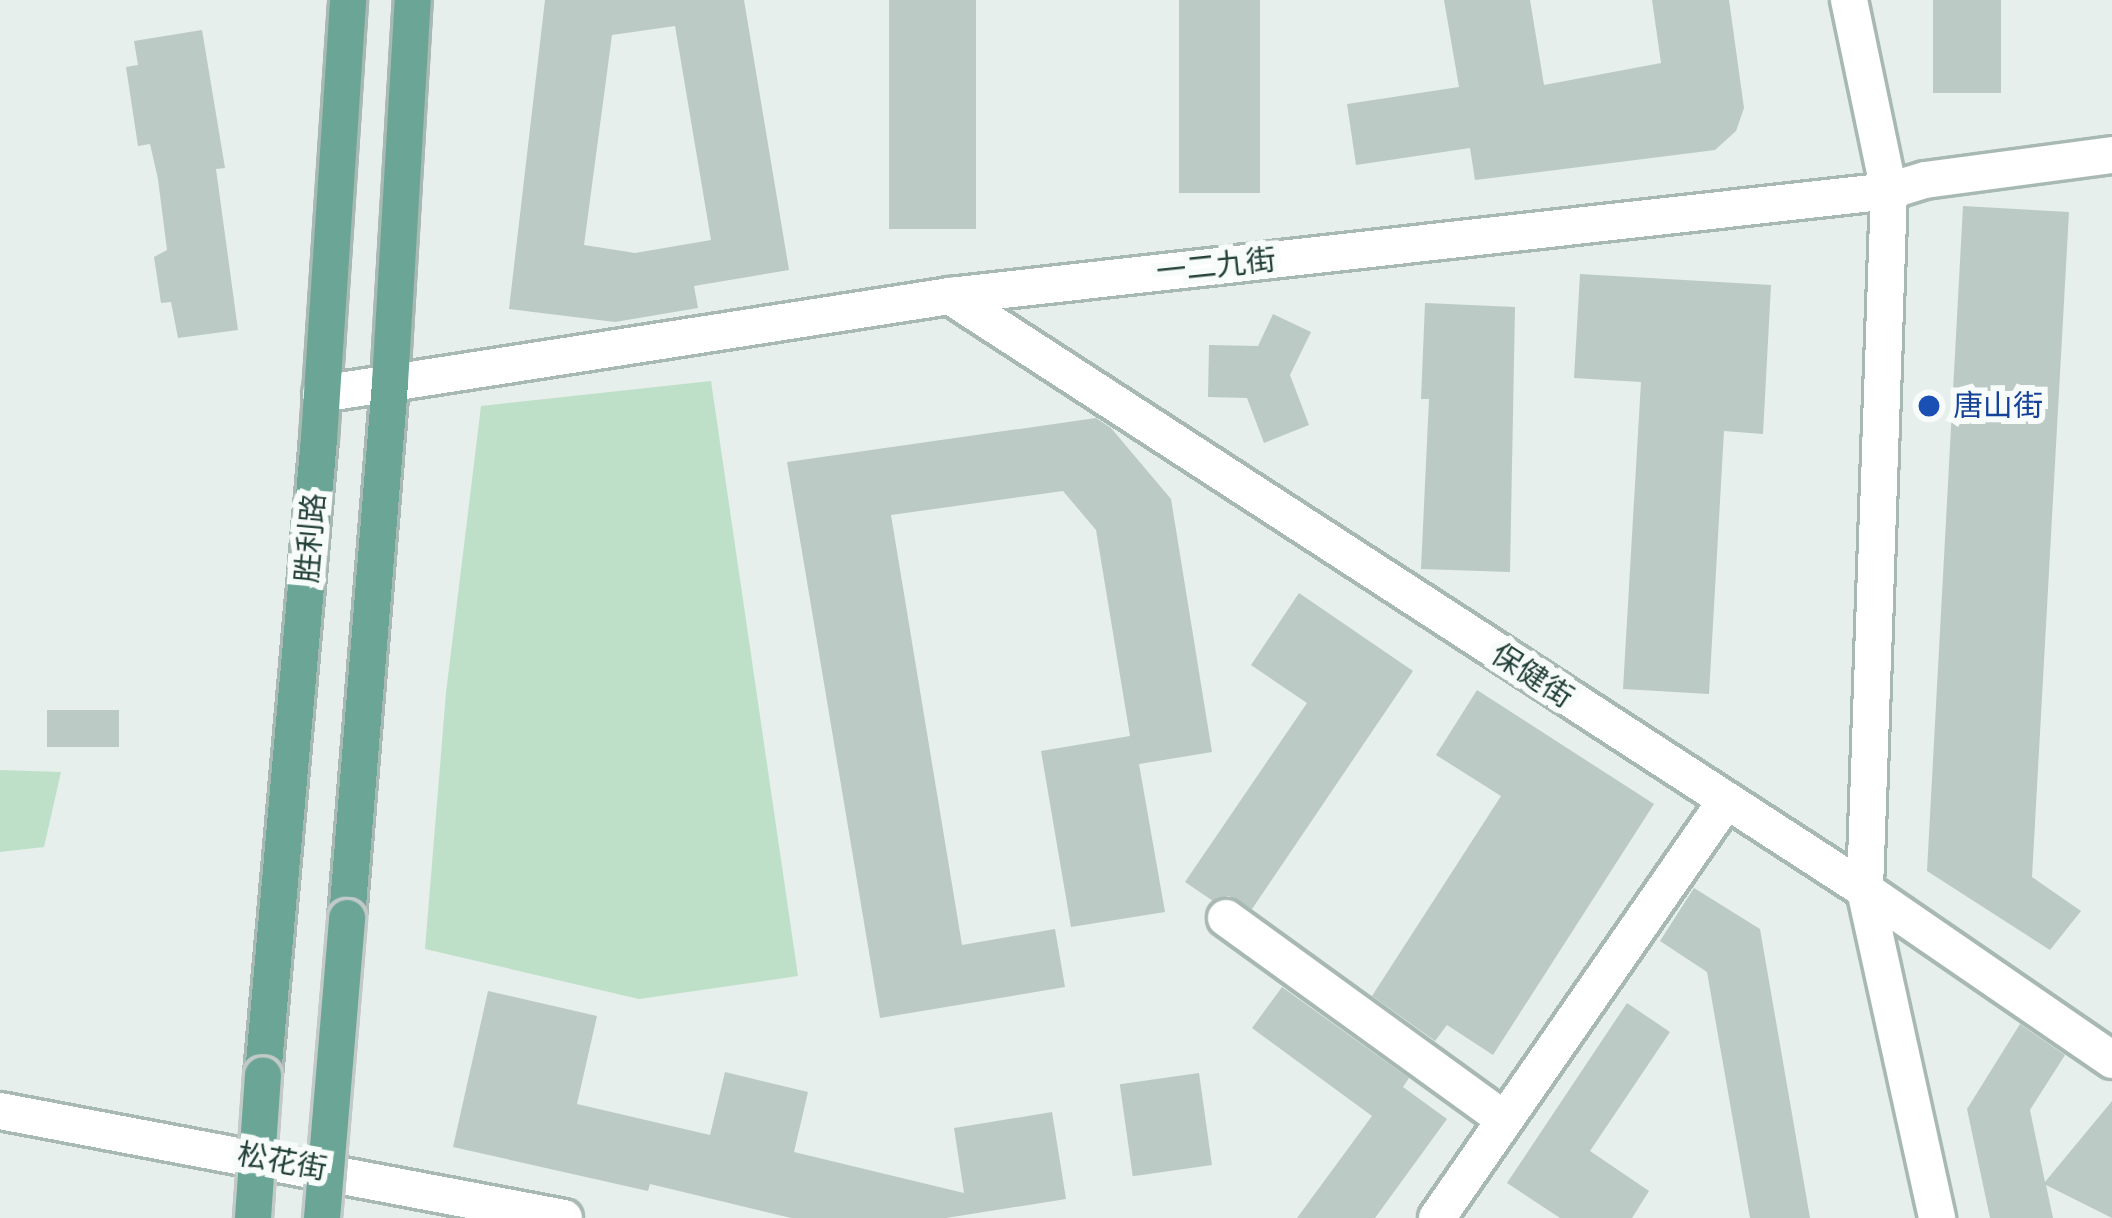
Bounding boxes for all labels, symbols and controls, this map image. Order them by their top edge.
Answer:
street label: 一二九街 [1154,242,1278,290]
place label: 唐山街 [1953,388,2043,424]
marker: 唐山街 [1916,393,1942,419]
street label: 胜利路 [289,492,333,584]
street label: 保健街 [1484,636,1580,716]
street label: 松花街 [235,1136,329,1188]

